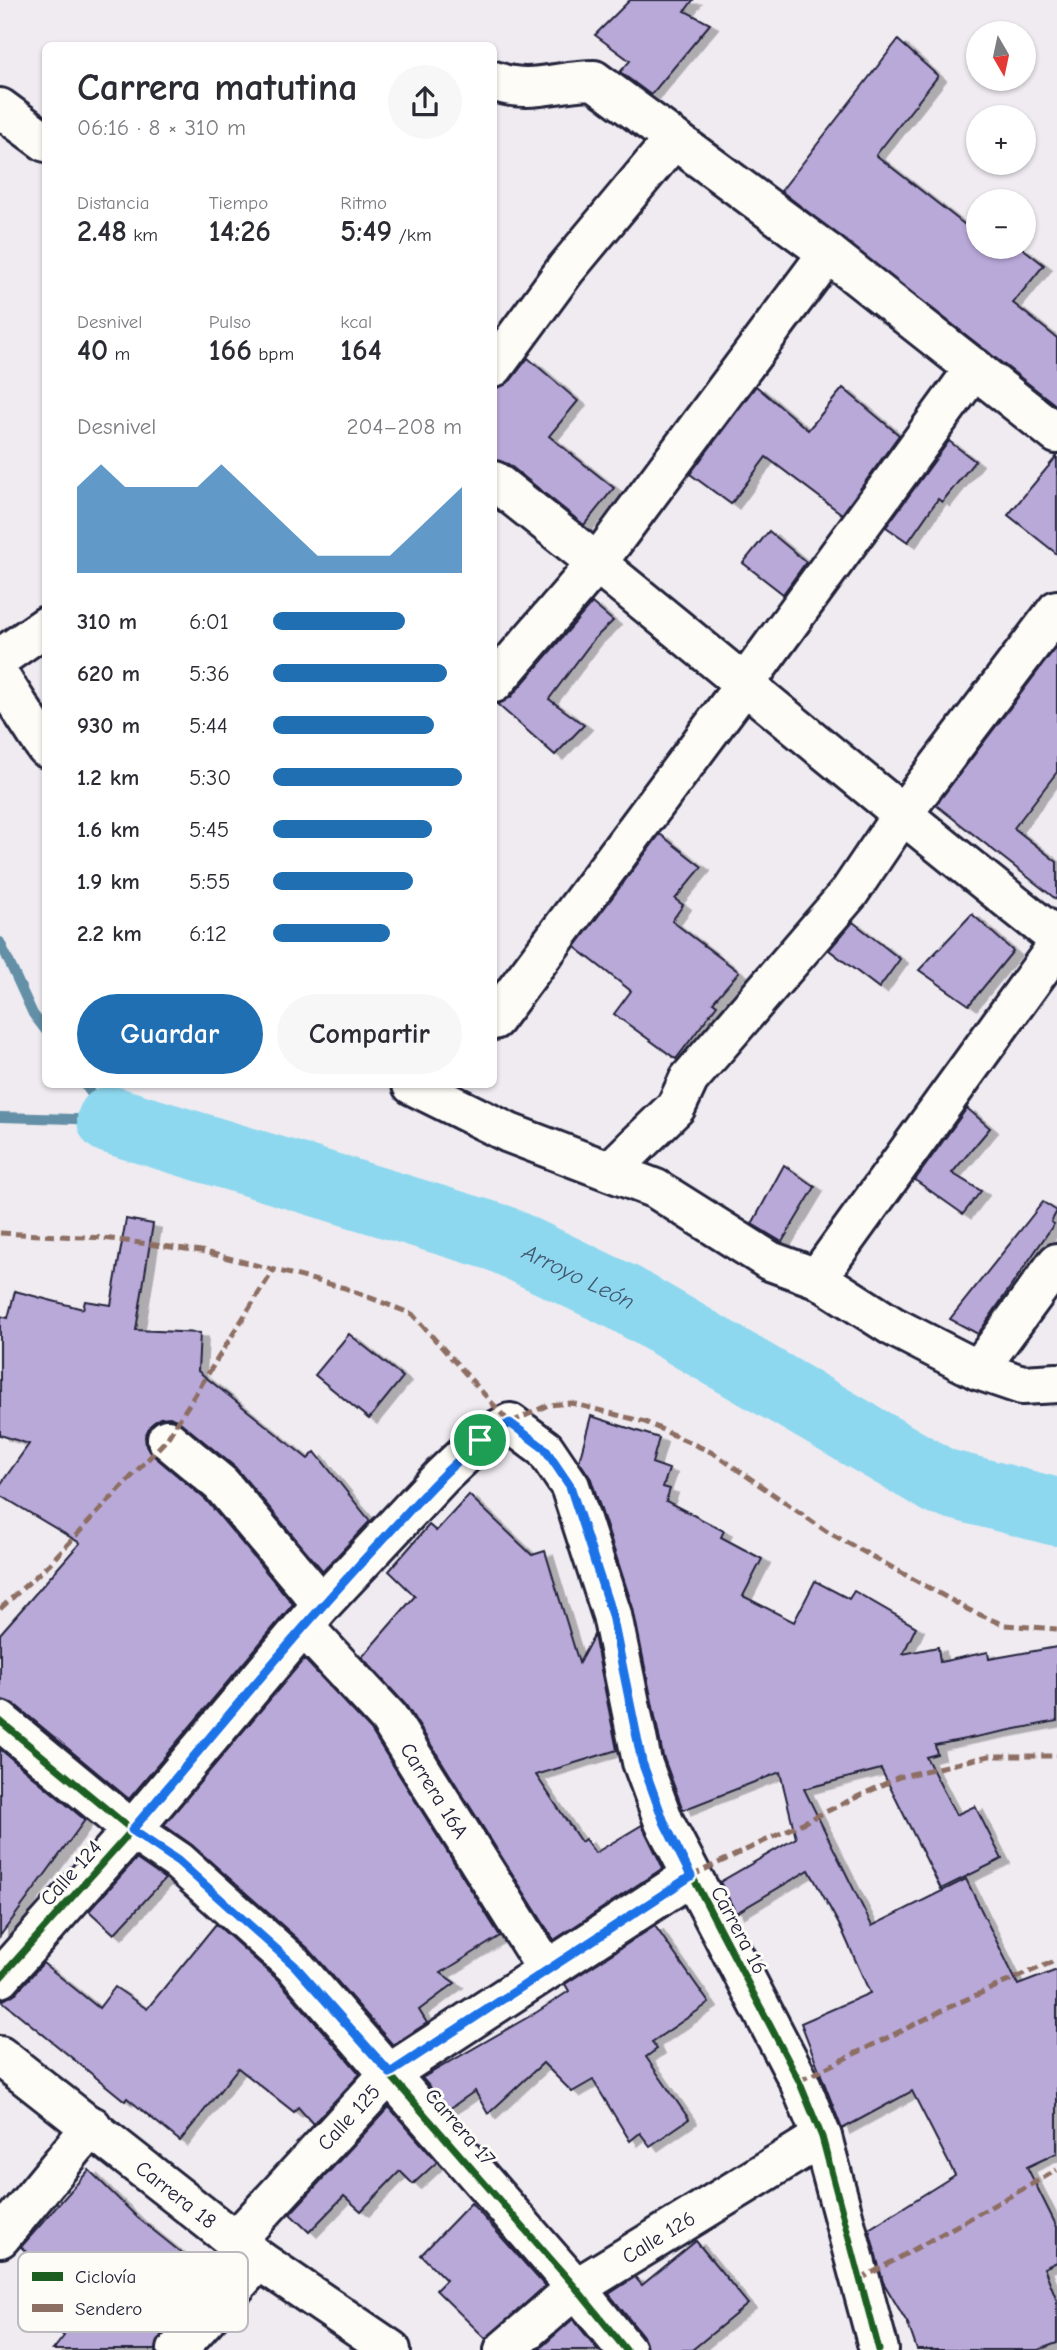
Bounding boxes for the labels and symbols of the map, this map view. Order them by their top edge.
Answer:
north arrow [966,21,1036,91]
water label: Arroyo León [517,1237,640,1315]
pin [450,1410,510,1470]
street label: Carrera 16A [395,1738,473,1843]
street label: Calle 124 [35,1835,107,1911]
street label: Carrera 16 [706,1882,772,1978]
street label: Calle 125 [313,2080,385,2156]
street label: Carrera 17 [420,2083,500,2171]
street label: Carrera 18 [131,2156,221,2234]
street label: Calle 126 [618,2206,700,2269]
legend [18,2252,248,2332]
text: Ciclovía [75,2266,136,2288]
text: Sendero [75,2298,142,2320]

